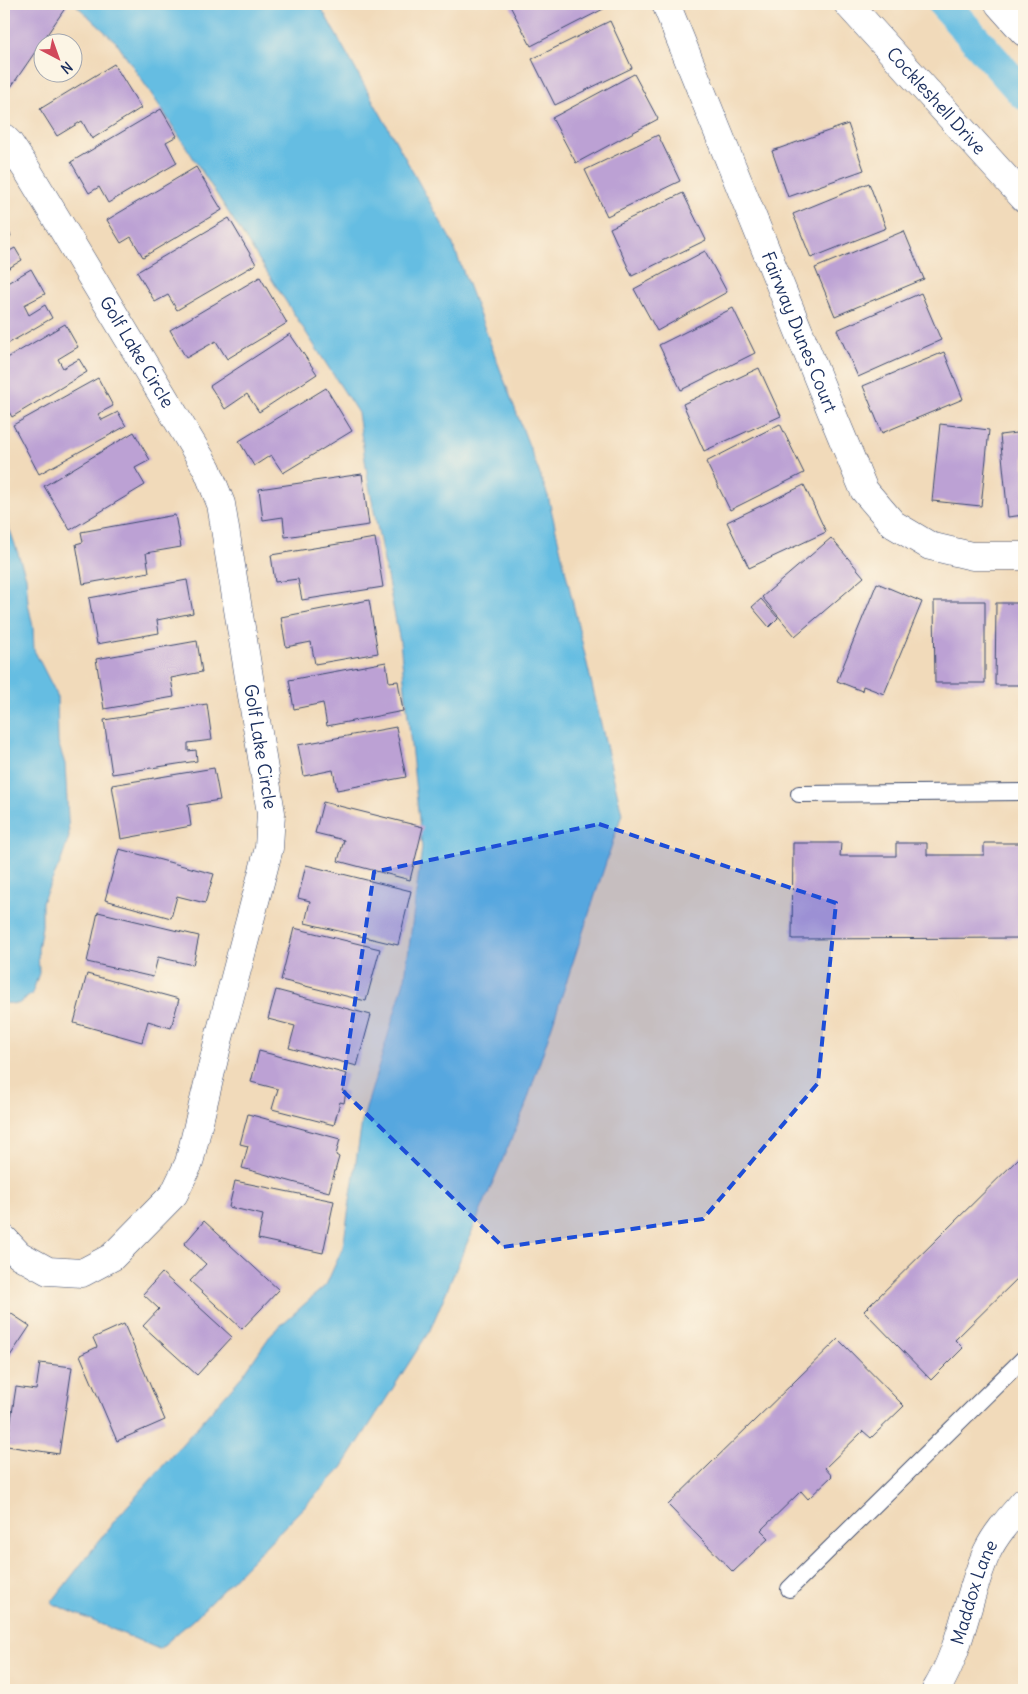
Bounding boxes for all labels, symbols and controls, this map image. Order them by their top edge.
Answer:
north arrow [32,32,82,82]
street label: Cockleshell Drive [882,42,991,159]
text: N [57,58,76,78]
street label: Fairway Dunes Court [757,248,843,416]
street label: Golf Lake Circle [95,292,179,412]
street label: Golf Lake Circle [239,682,282,811]
street label: Maddox Lane [945,1536,1002,1647]

